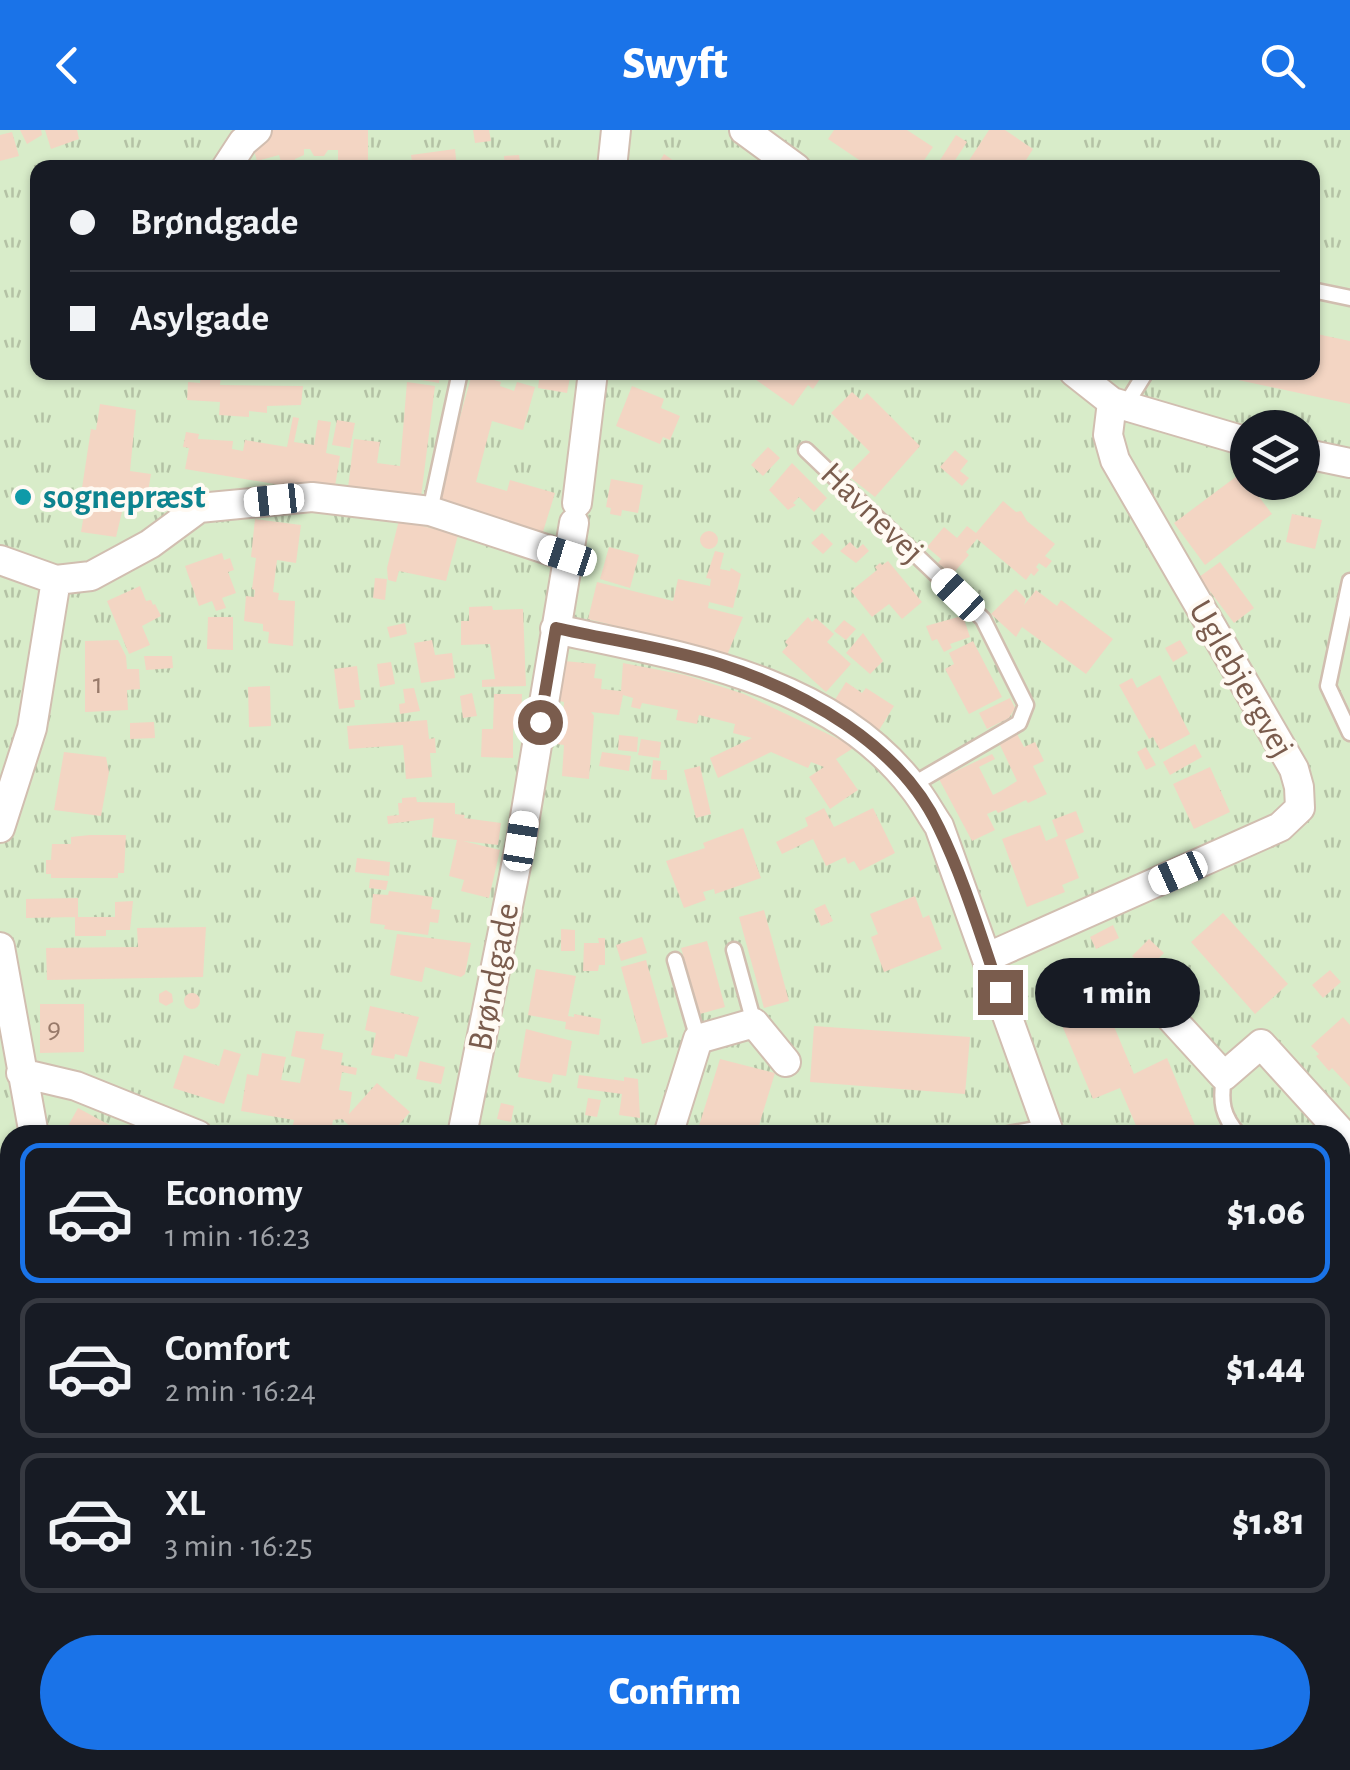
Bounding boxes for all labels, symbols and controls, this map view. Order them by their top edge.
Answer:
icon: back [40,38,95,93]
icon: search [1255,38,1310,93]
text: Swyft [622,42,728,87]
text: Brøndgade [130,204,298,242]
text: Asylgade [130,300,269,338]
map controls [1230,410,1320,500]
button: layers [1230,410,1320,500]
street label: Havnevej [814,456,930,570]
place label: sognepræst [43,480,206,515]
car [243,482,305,518]
marker: sognepræst [12,486,34,508]
car [534,532,600,580]
car [926,563,990,627]
street label: Uglebjergvej [1182,594,1300,764]
house number: 1 [93,669,103,699]
route start [518,700,563,745]
car [501,809,541,873]
car [1144,847,1212,899]
street label: Brøndgade [463,900,525,1054]
callout: 1 min [1035,957,1200,1027]
route end [978,970,1023,1015]
text: 1 min [1083,977,1152,1009]
house number: 9 [47,1014,61,1044]
icon: car [45,1168,135,1258]
text: Economy [165,1175,303,1213]
text: $1.06 [1227,1194,1305,1232]
text: 1 min · 16:23 [165,1220,310,1252]
icon: car [45,1323,135,1413]
text: Comfort [165,1330,290,1368]
text: $1.44 [1226,1349,1305,1387]
text: 2 min · 16:24 [165,1375,316,1407]
icon: car [45,1478,135,1568]
text: XL [165,1485,205,1523]
text: $1.81 [1232,1504,1305,1542]
text: 3 min · 16:25 [165,1530,313,1562]
button: Confirm [40,1635,1310,1750]

